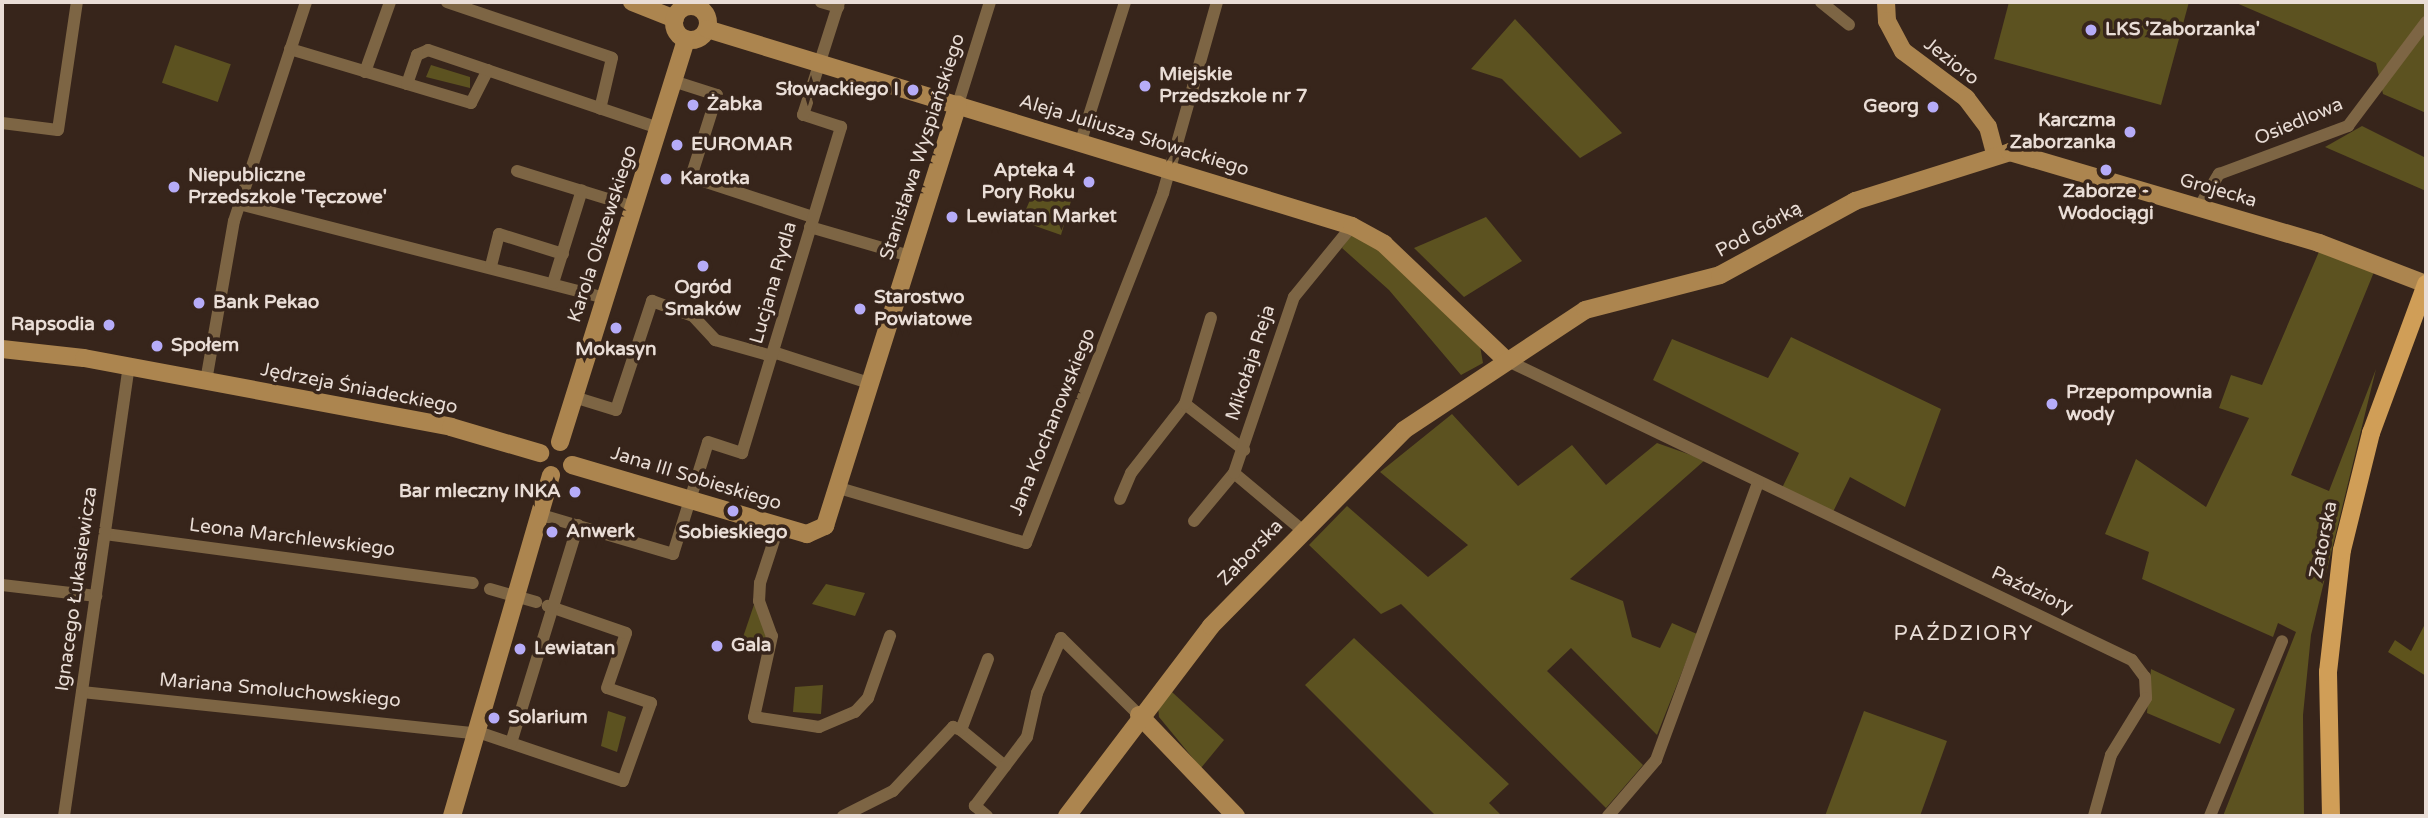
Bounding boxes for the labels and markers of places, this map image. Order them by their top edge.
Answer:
place label: LKS 'Zaborzanka' [2105,19,2260,41]
marker: LKS 'Zaborzanka' [2083,22,2099,38]
place label: Miejskie Przedszkole nr 7 [1159,64,1308,108]
marker: Miejskie Przedszkole nr 7 [1137,78,1153,94]
place label: Słowackiego I [775,79,899,101]
marker: Słowackiego I [905,82,921,98]
place label: Żabka [707,94,763,116]
place label: Georg [1863,96,1919,118]
marker: Żabka [685,97,701,113]
marker: Georg [1925,99,1941,115]
place label: Karczma Zaborzanka [2010,110,2116,154]
marker: Karczma Zaborzanka [2122,124,2138,140]
place label: EUROMAR [691,134,793,156]
marker: EUROMAR [669,137,685,153]
place label: Apteka 4 Pory Roku [982,160,1075,204]
marker: Zaborze - Wodociągi [2098,162,2114,178]
place label: Niepubliczne Przedszkole 'Tęczowe' [188,165,387,209]
place label: Karotka [680,168,750,190]
marker: Karotka [658,171,674,187]
marker: Apteka 4 Pory Roku [1081,174,1097,190]
marker: Niepubliczne Przedszkole 'Tęczowe' [166,179,182,195]
place label: Zaborze - Wodociągi [2058,181,2154,225]
place label: Lewiatan Market [966,206,1117,228]
marker: Lewiatan Market [944,209,960,225]
marker: Ogród Smaków [695,258,711,274]
place label: Ogród Smaków [665,277,741,321]
place label: Starostwo Powiatowe [874,287,972,331]
place label: Bank Pekao [213,292,319,314]
marker: Bank Pekao [191,295,207,311]
marker: Starostwo Powiatowe [852,301,868,317]
place label: Rapsodia [11,314,95,336]
marker: Rapsodia [101,317,117,333]
marker: Mokasyn [608,320,624,336]
place label: Społem [171,335,239,357]
marker: Społem [149,338,165,354]
place label: Mokasyn [575,339,657,361]
place label: Przepompownia wody [2066,382,2213,426]
marker: Przepompownia wody [2044,396,2060,412]
place label: Bar mleczny INKA [399,481,561,503]
marker: Bar mleczny INKA [567,484,583,500]
marker: Sobieskiego [725,503,741,519]
place label: Anwerk [566,521,635,543]
place label: Sobieskiego [678,522,788,544]
marker: Anwerk [544,524,560,540]
place label: Gala [731,635,771,657]
place label: Lewiatan [534,638,615,660]
marker: Gala [709,638,725,654]
marker: Lewiatan [512,641,528,657]
place label: Solarium [508,707,588,729]
marker: Solarium [486,710,502,726]

